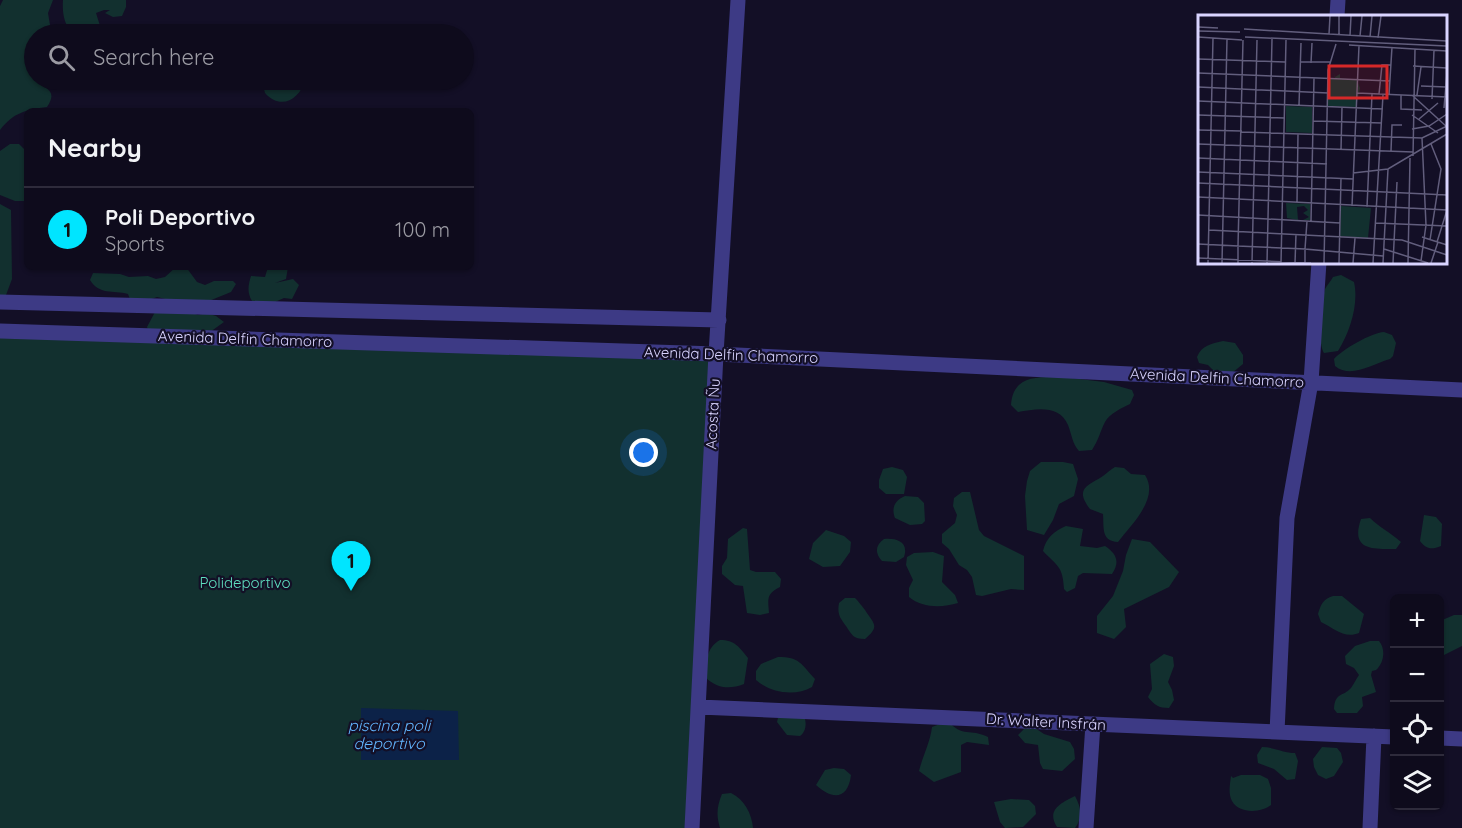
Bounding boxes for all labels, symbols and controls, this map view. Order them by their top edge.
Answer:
inset map [1198,15,1447,264]
search box [24,24,474,90]
icon: search [45,41,78,74]
text: Search here [93,43,214,71]
text: Nearby [48,131,142,164]
text: Poli Deportivo [105,203,255,231]
text: 1 [64,217,71,242]
text: 100 m [395,217,450,242]
text: Sports [105,231,165,256]
street label: Avenida Delfin Chamorro [158,326,332,351]
street label: Avenida Delfin Chamorro [644,342,818,367]
street label: Avenida Delfin Chamorro [1129,363,1305,392]
street label: Acosta Ñu [701,378,724,450]
your location [629,438,658,467]
pin: 1 [332,542,370,591]
park label: Polideportivo [199,573,291,592]
map controls [1390,594,1444,810]
button: + [1390,594,1444,648]
button: − [1390,648,1444,702]
button: locate [1390,702,1444,756]
street label: Dr. Walter Insfrán [986,709,1107,734]
water label: piscina poli deportivo [348,715,432,753]
button: layers [1390,756,1444,810]

